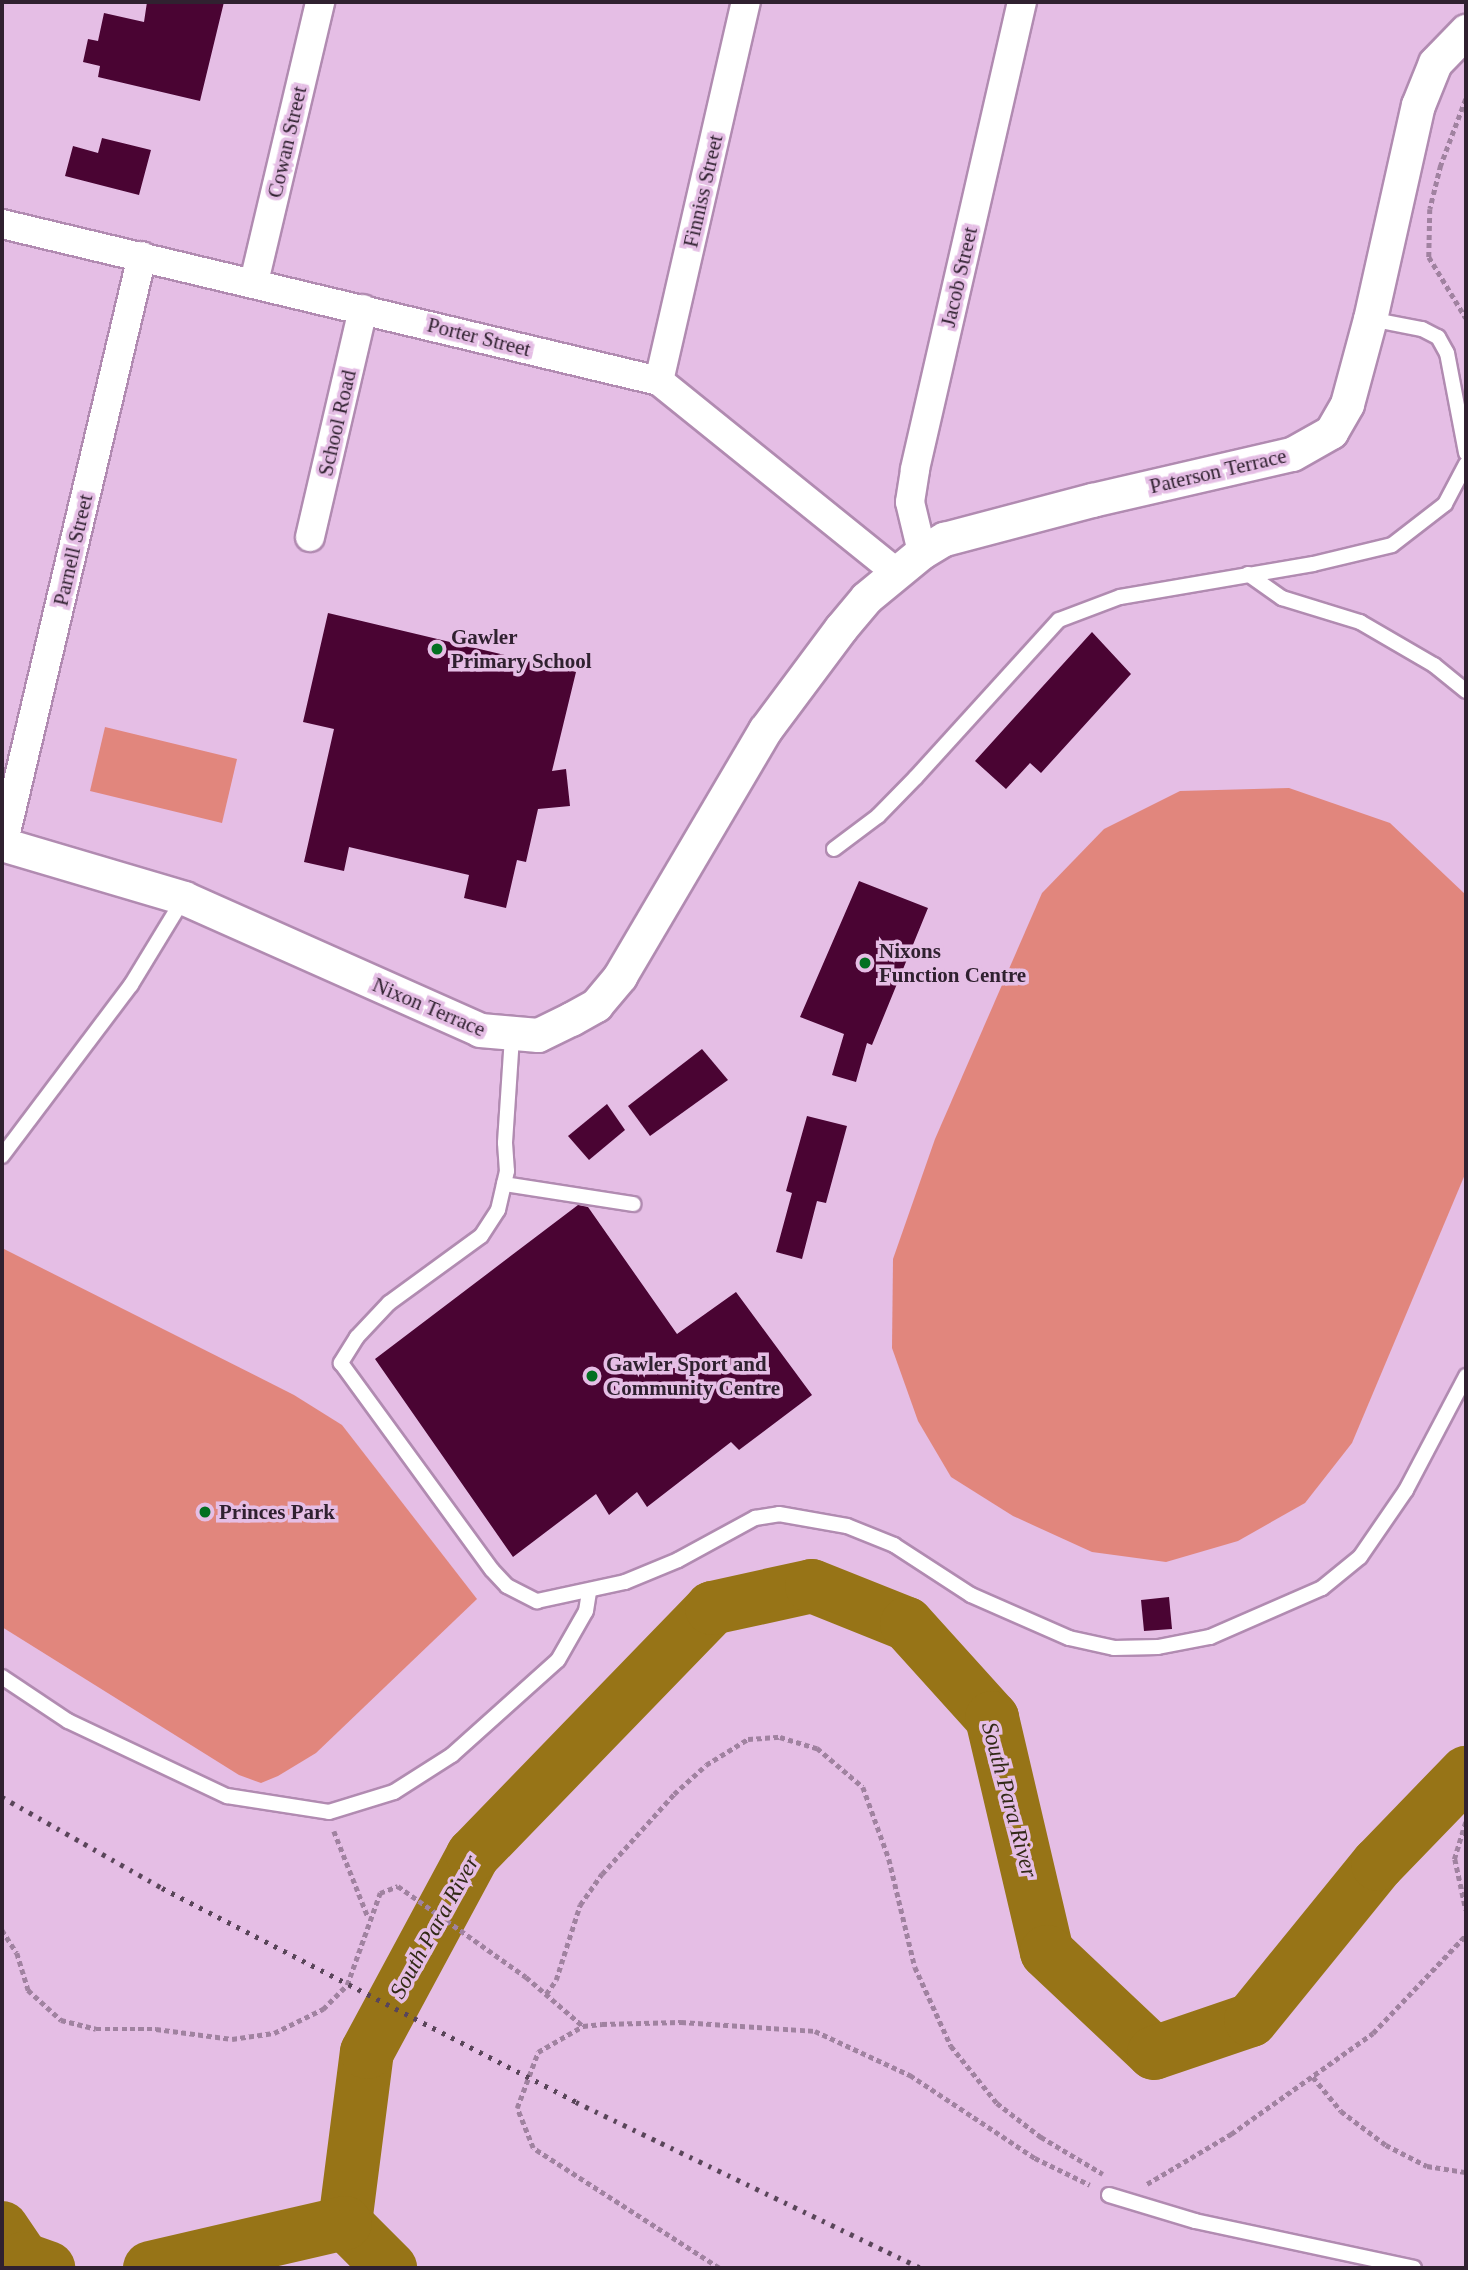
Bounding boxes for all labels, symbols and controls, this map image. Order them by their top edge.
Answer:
street label: Cowan Street [262,84,312,200]
street label: Finniss Street [678,132,728,250]
street label: Jacob Street [935,224,983,330]
street label: Porter Street [425,312,533,362]
street label: School Road [313,368,361,478]
street label: Paterson Terrace [1147,443,1289,499]
street label: Parnell Street [48,492,98,608]
place label: Gawler Primary School [451,624,592,674]
marker: Gawler Primary School [429,641,445,657]
place label: Nixons Function Centre [879,938,1026,988]
marker: Nixons Function Centre [857,955,873,971]
street label: Nixon Terrace [369,972,489,1042]
place label: Gawler Sport and Community Centre [606,1351,780,1401]
marker: Gawler Sport and Community Centre [584,1368,600,1384]
place label: Princes Park [219,1499,335,1525]
marker: Princes Park [197,1504,213,1520]
water label: South Para River [975,1719,1043,1881]
water label: South Para River [384,1850,486,2004]

